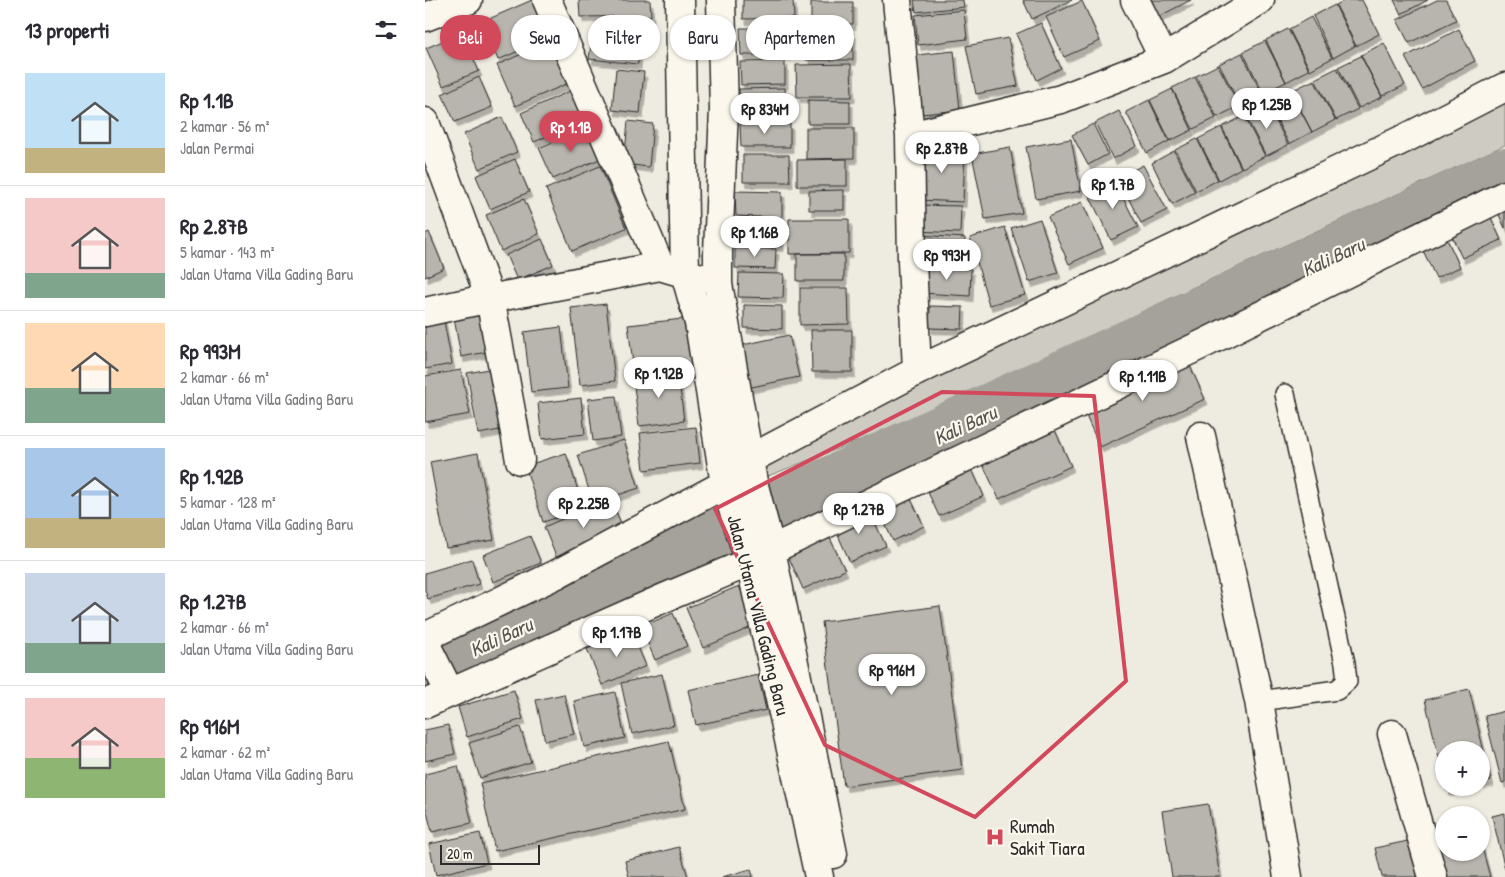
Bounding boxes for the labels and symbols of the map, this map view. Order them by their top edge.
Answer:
pin: Rp 1.25B [1215,88,1319,130]
pin: Rp 834M [719,92,811,135]
pin: Rp 1.1B [525,110,617,153]
pin: Rp 2.87B [890,132,994,174]
pin: Rp 1.7B [1067,168,1159,210]
pin: Rp 1.16B [703,216,807,258]
water label: Kali Baru [1297,229,1370,283]
pin: Rp 993M [901,238,993,281]
pin: Rp 1.92B [607,356,711,399]
pin: Rp 1.11B [1091,360,1195,402]
water label: Kali Baru [929,397,1002,451]
pin: Rp 2.25B [532,486,636,529]
pin: Rp 1.27B [807,492,911,535]
street label: Jalan Utama Villa Gading Baru [722,512,797,718]
water label: Kali Baru [465,609,538,663]
pin: Rp 1.17B [565,616,669,658]
pin: Rp 916M [846,654,938,696]
place label: Rumah Sakit Tiara [1010,813,1085,861]
hospital icon: Rumah Sakit Tiara [984,826,1006,848]
scale bar [440,842,540,865]

